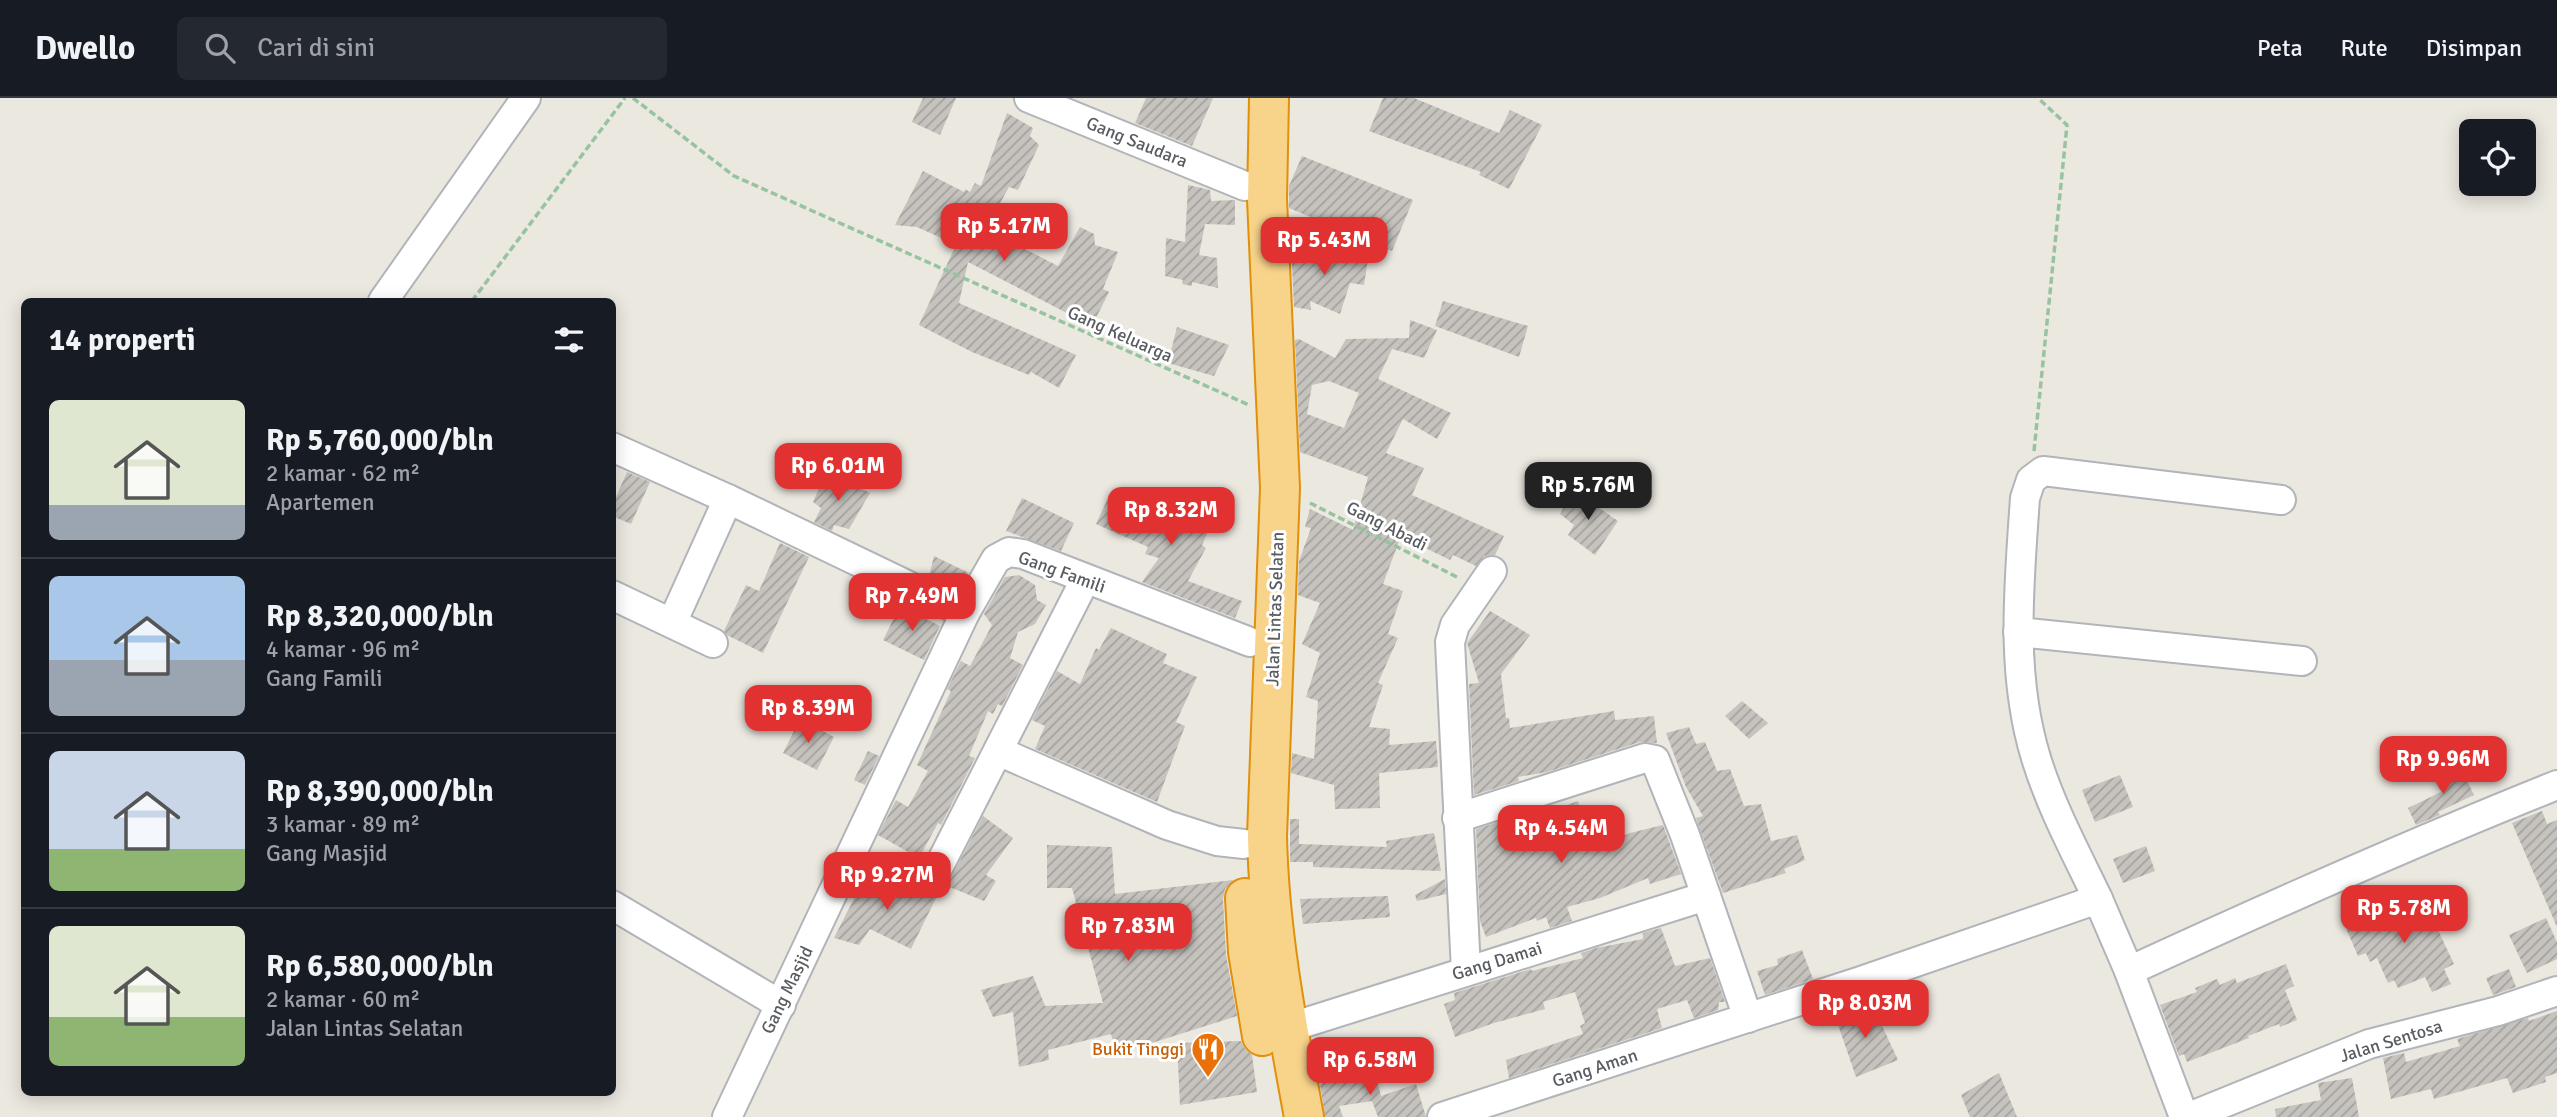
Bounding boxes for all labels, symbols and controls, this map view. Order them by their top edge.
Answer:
search box [177,17,667,80]
text: Dwello [35,28,135,69]
icon: search [201,29,239,67]
text: Cari di sini [257,32,375,64]
text: Peta [2257,33,2303,63]
text: Rute [2341,33,2388,63]
text: Disimpan [2426,33,2522,63]
street label: Gang Saudara [1083,112,1191,172]
map controls [2459,119,2536,196]
button: locate [2459,119,2536,196]
pin: Rp 5.17M [932,204,1076,263]
text: Rp 5.17M [957,211,1051,240]
pin: Rp 5.43M [1252,218,1396,277]
text: Rp 5.43M [1277,225,1371,254]
street label: Gang Keluarga [1064,301,1176,367]
icon: filters [550,321,588,359]
text: 14 properti [49,322,196,359]
text: Rp 5,760,000/bln [266,422,494,459]
icon: home [105,428,189,512]
pin: Rp 6.01M [766,444,910,503]
text: Rp 6.01M [791,451,885,480]
text: 2 kamar · 62 m² [266,459,420,488]
pin: Rp 5.76M [1516,462,1660,522]
text: Rp 5.76M [1541,470,1635,499]
text: Apartemen [266,488,375,517]
pin: Rp 8.32M [1099,488,1243,547]
text: Rp 8.32M [1124,495,1218,524]
street label: Gang Abadi [1343,496,1431,556]
street label: Jalan Lintas Selatan [1261,531,1289,687]
street label: Gang Famili [1015,546,1109,598]
pin: Rp 7.49M [840,574,984,633]
text: Rp 7.49M [865,581,959,610]
text: Rp 8,320,000/bln [266,598,494,635]
icon: home [105,604,189,688]
text: 4 kamar · 96 m² [266,635,420,664]
text: Gang Famili [266,664,383,693]
pin: Rp 8.39M [736,686,880,745]
text: Rp 8.39M [761,693,855,722]
pin: Rp 9.96M [2371,736,2515,796]
text: Rp 9.96M [2396,744,2490,773]
text: Rp 8,390,000/bln [266,773,494,810]
icon: home [105,779,189,863]
pin: Rp 4.54M [1489,806,1633,865]
text: 3 kamar · 89 m² [266,810,420,839]
text: Rp 4.54M [1514,813,1608,842]
text: Gang Masjid [266,839,387,868]
pin: Rp 9.27M [815,852,959,912]
text: Rp 9.27M [840,860,934,889]
pin: Rp 5.78M [2332,886,2476,945]
text: Rp 5.78M [2357,893,2451,922]
pin: Rp 7.83M [1056,904,1200,963]
text: Rp 7.83M [1081,911,1175,940]
street label: Gang Damai [1449,937,1545,985]
street label: Gang Masjid [756,942,818,1038]
text: Rp 6,580,000/bln [266,948,494,985]
icon: home [105,954,189,1038]
pin: Rp 8.03M [1793,981,1937,1040]
text: 2 kamar · 60 m² [266,985,420,1014]
text: Rp 8.03M [1818,988,1912,1017]
text: Jalan Lintas Selatan [266,1014,463,1043]
street label: Jalan Sentosa [2337,1015,2445,1067]
restaurant icon: Bukit Tinggi [1189,1030,1227,1079]
place label: Bukit Tinggi [1092,1038,1184,1060]
pin: Rp 6.58M [1298,1038,1442,1097]
street label: Gang Aman [1550,1044,1640,1092]
text: Rp 6.58M [1323,1045,1417,1074]

